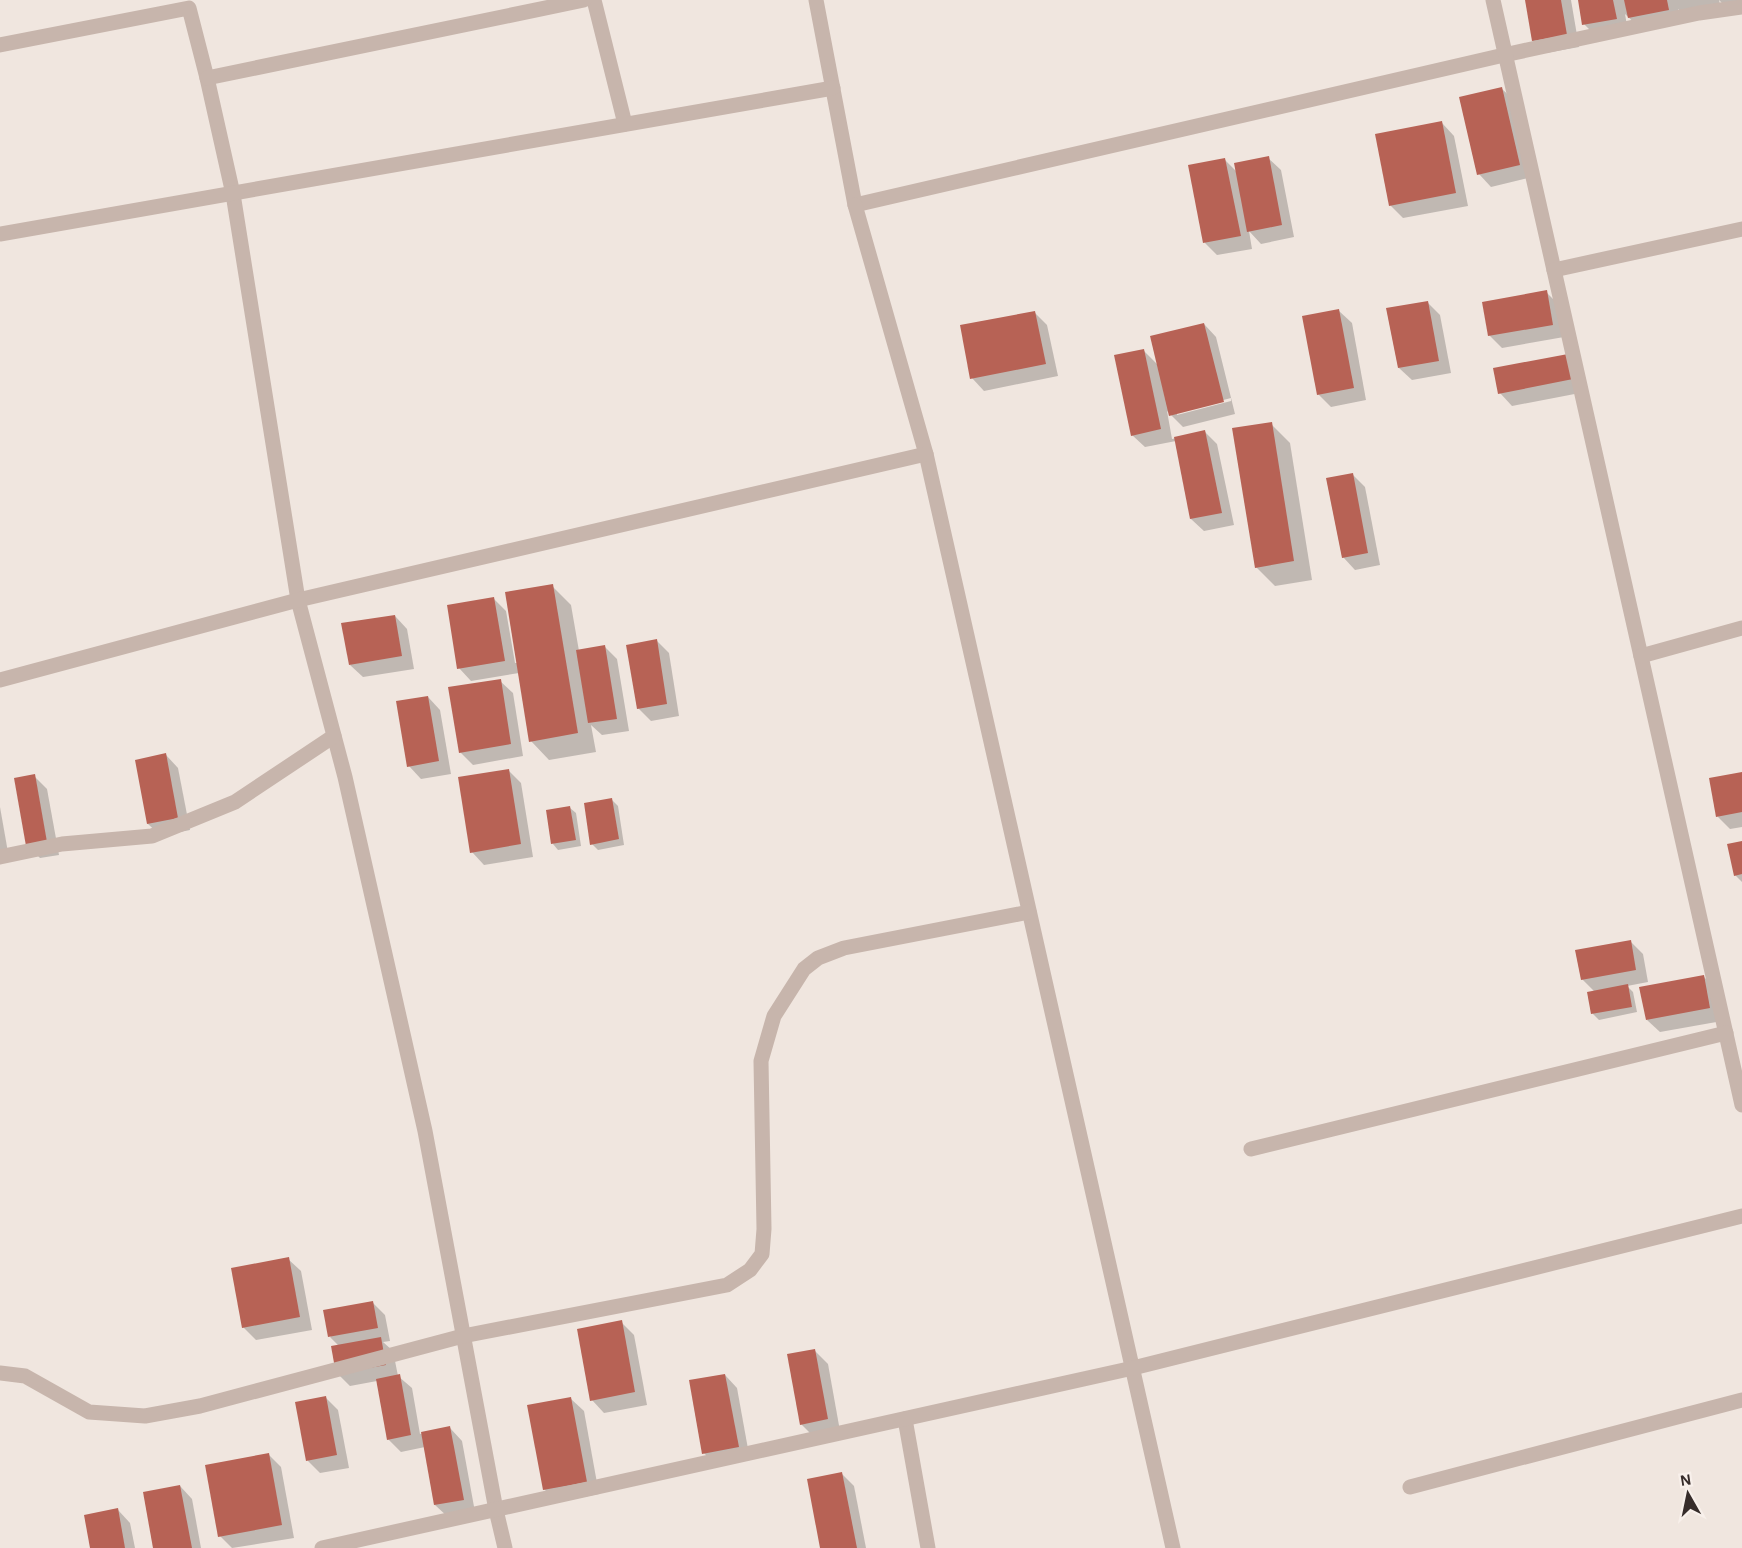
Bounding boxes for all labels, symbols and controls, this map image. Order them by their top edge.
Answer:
north arrow [1658,1464,1718,1524]
text: N [1679,1471,1693,1489]

